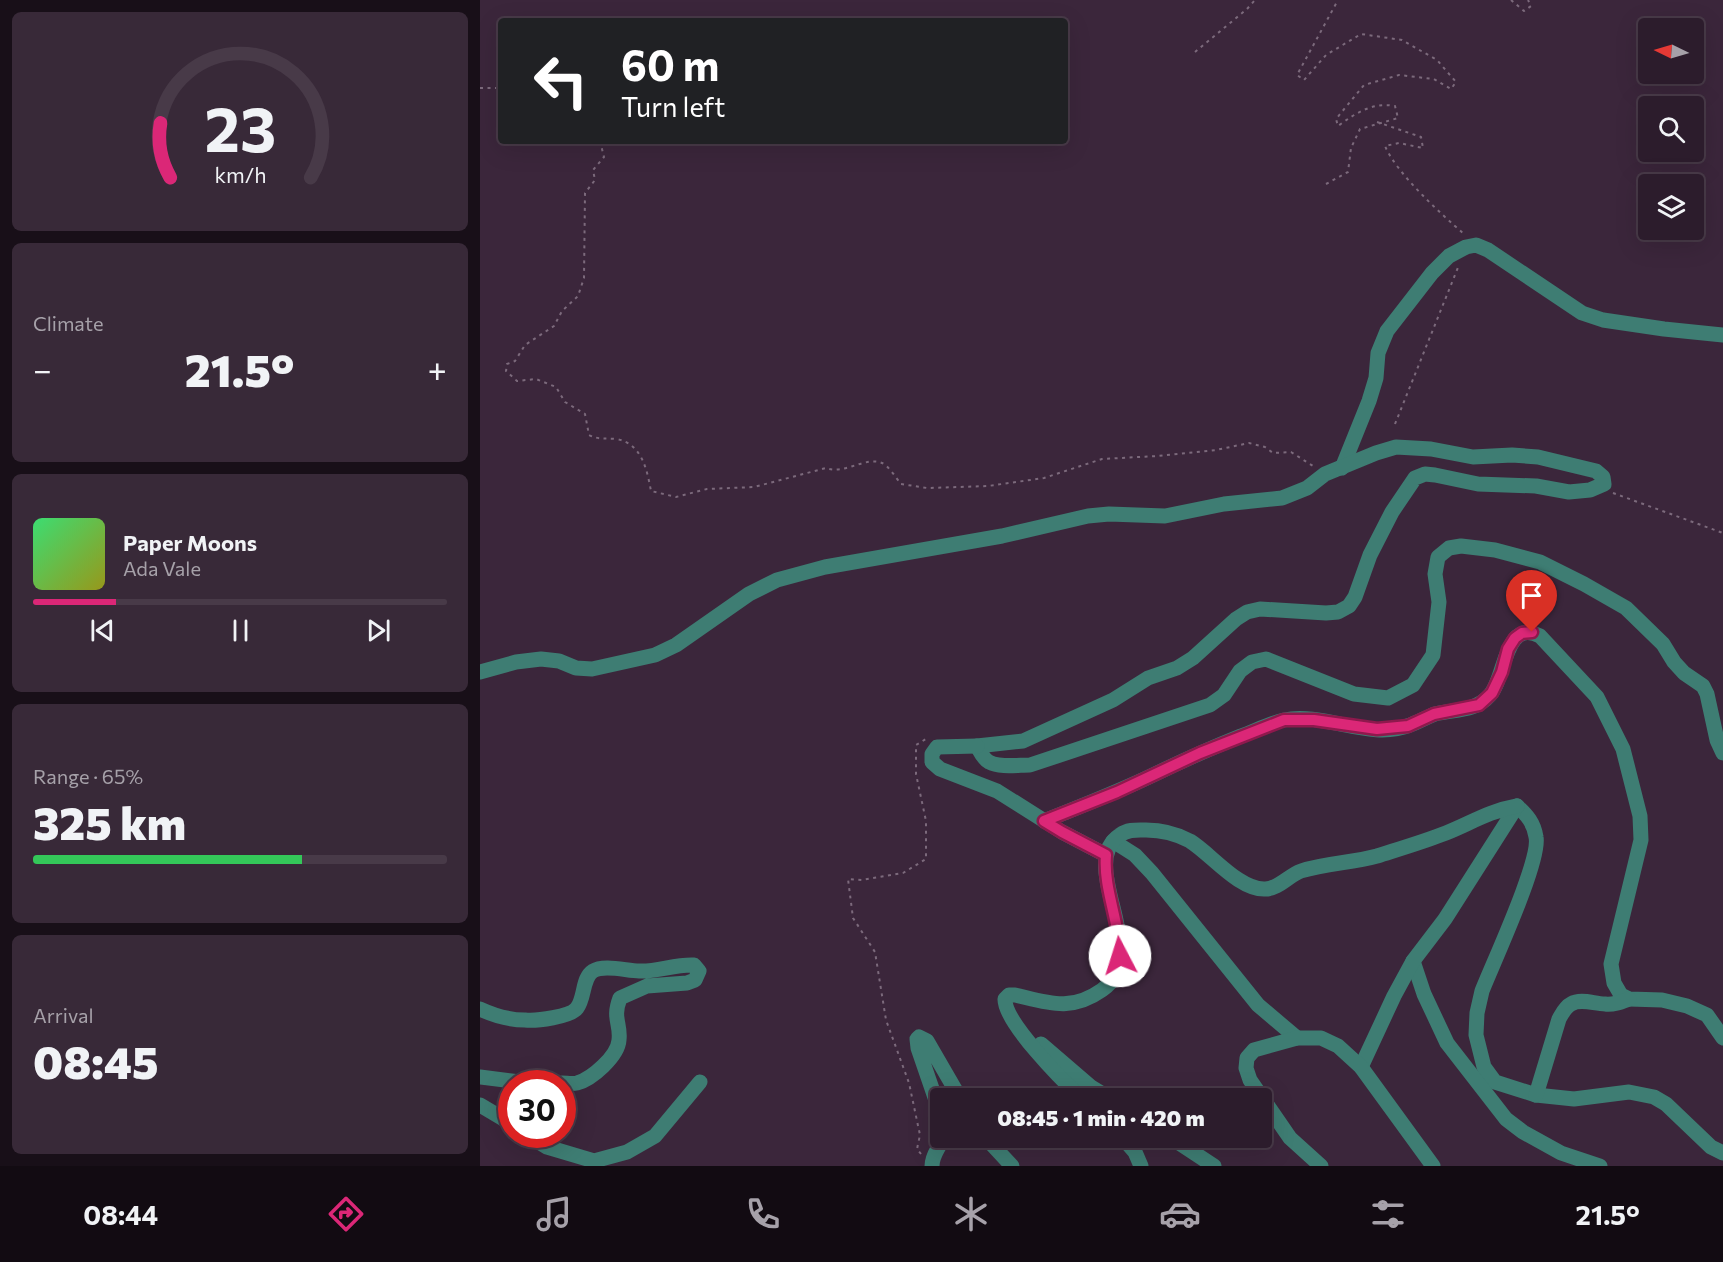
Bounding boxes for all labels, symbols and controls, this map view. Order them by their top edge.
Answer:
north arrow [1638,18,1704,84]
map controls [1638,18,1704,240]
text: 60 m [621,38,720,90]
icon: left [522,42,600,120]
text: 23 [204,90,276,166]
text: Turn left [621,90,725,123]
button: search [1638,96,1704,162]
text: km/h [214,162,266,188]
button: layers [1638,174,1704,240]
text: Climate [33,311,103,335]
text: 21.5° [185,341,295,396]
text: − [33,348,52,389]
text: + [428,348,447,389]
text: Paper Moons [123,529,257,556]
text: Ada Vale [123,556,201,580]
pin [1506,570,1557,632]
icon: arrive [1515,579,1548,612]
icon: previous [86,614,119,647]
icon: pause [224,614,257,647]
icon: next [362,614,395,647]
text: Range · 65% [33,764,143,788]
text: 325 km [33,794,186,849]
position arrow [1088,924,1152,988]
text: Arrival [33,1003,94,1027]
text: 08:45 [33,1033,158,1088]
speed limit sign: 30 [498,1070,576,1148]
text: 08:45 · 1 min · 420 m [997,1104,1205,1131]
icon: directions [325,1193,367,1235]
icon: music [533,1193,575,1235]
icon: phone [742,1193,784,1235]
icon: climate [950,1193,992,1235]
icon: car [1159,1193,1201,1235]
icon: filters [1367,1193,1409,1235]
text: 08:44 [83,1198,158,1231]
text: 21.5° [1576,1198,1640,1231]

